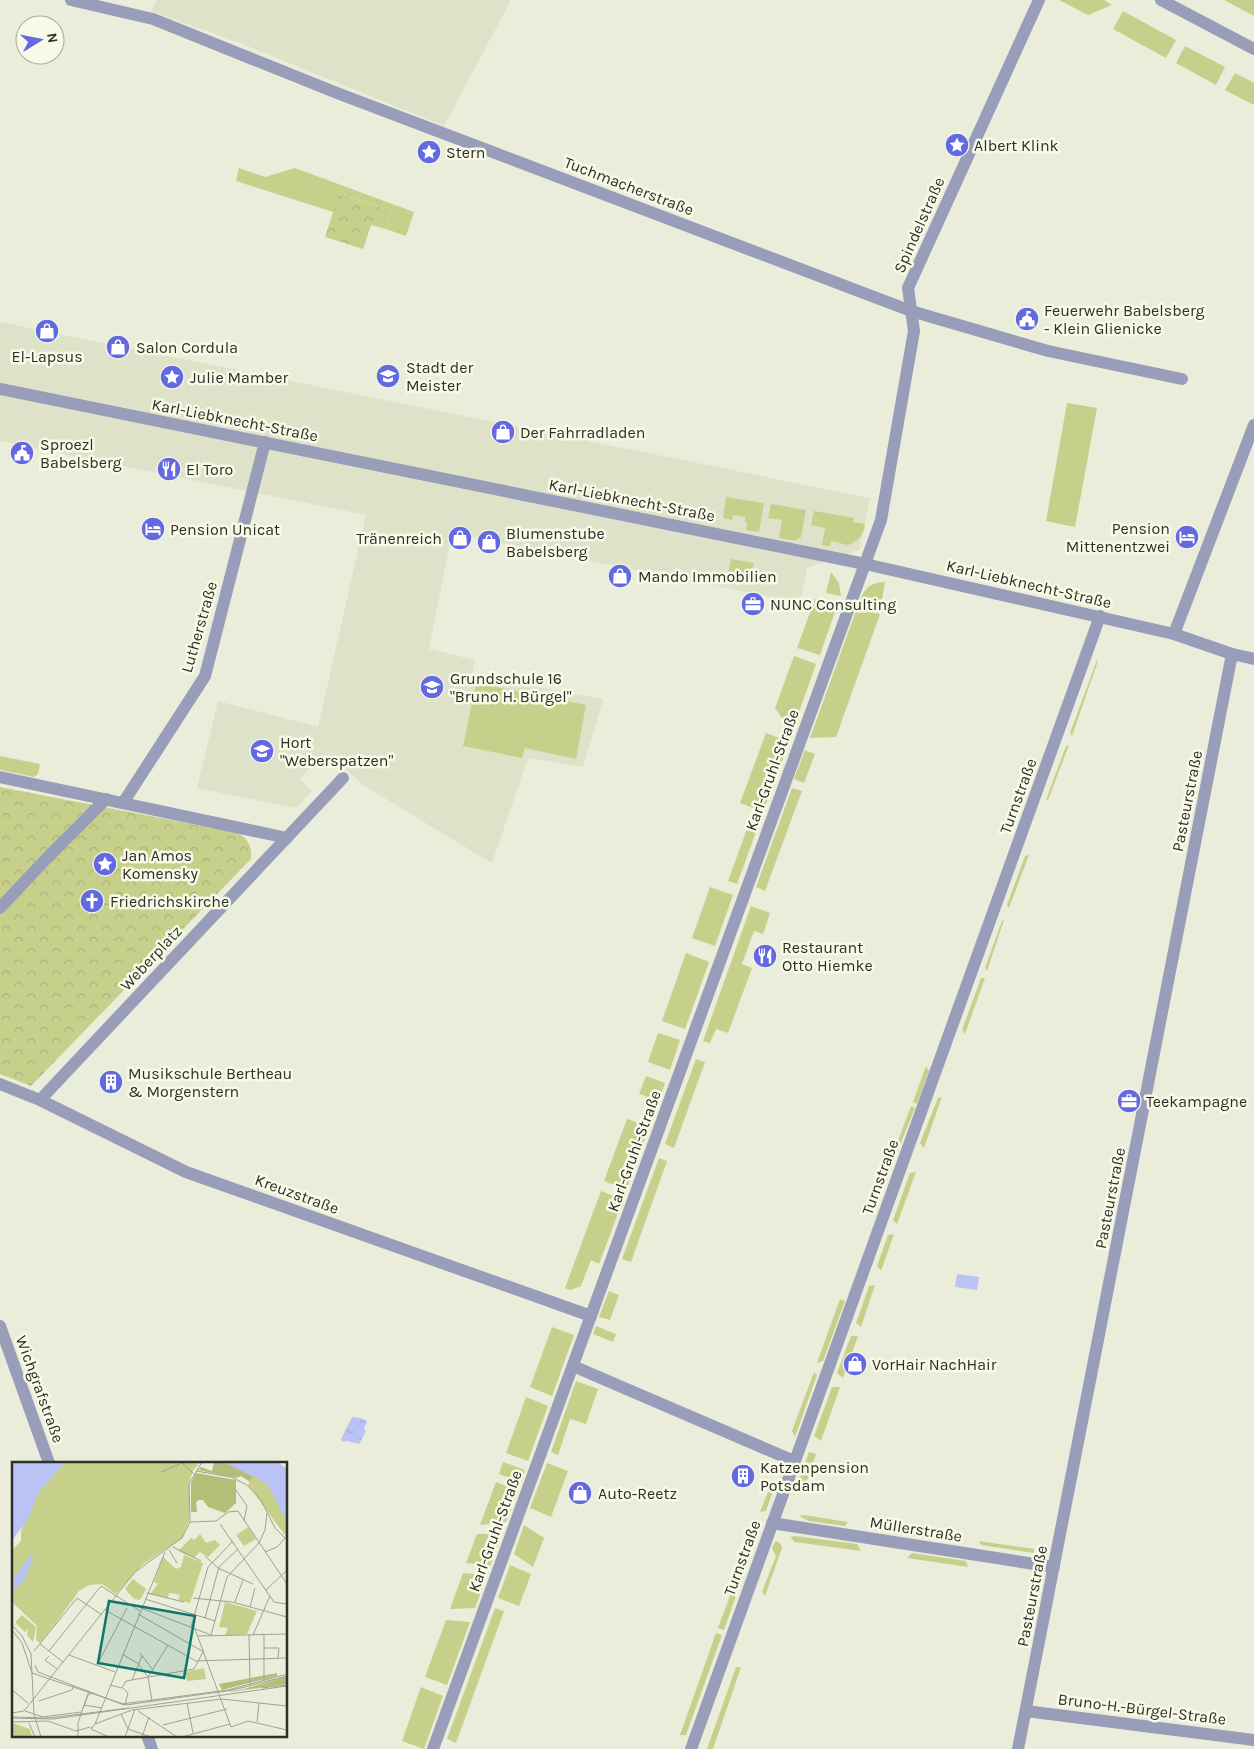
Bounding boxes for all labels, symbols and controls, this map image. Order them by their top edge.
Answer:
north arrow [15,15,65,65]
text: N [43,31,62,44]
place icon: Albert Klink [944,132,970,158]
place label: Albert Klink [974,136,1059,155]
place icon: Stern [416,139,442,165]
place label: Stern [446,143,485,162]
street label: Tuchmacherstraße [562,153,696,219]
street label: Spindelstraße [889,174,949,276]
place label: Feuerwehr Babelsberg - Klein Glienicke [1044,301,1204,338]
public building icon: Feuerwehr Babelsberg - Klein Glienicke [1014,306,1040,332]
shop icon: El-Lapsus [34,318,60,344]
shop icon: Salon Cordula [105,334,131,360]
place label: Salon Cordula [136,338,238,357]
place label: El-Lapsus [11,347,83,366]
place label: Stadt der Meister [406,358,473,395]
school or university icon: Stadt der Meister [375,363,401,389]
place icon: Julie Mamber [159,364,185,390]
place label: Julie Mamber [190,368,288,387]
street label: Karl-Liebknecht-Straße [150,395,320,445]
shop icon: Der Fahrradladen [490,419,516,445]
place label: Der Fahrradladen [520,423,645,442]
place label: Sproezl Babelsberg [40,435,122,472]
public building icon: Sproezl Babelsberg [9,440,35,466]
restaurant icon: El Toro [156,456,182,482]
place label: El Toro [186,460,233,479]
street label: Karl-Liebknecht-Straße [547,475,717,525]
hotel icon: Pension Unicat [140,516,166,542]
place label: Pension Mittenentzwei [1066,519,1170,556]
place label: Pension Unicat [170,520,280,539]
place label: Blumenstube Babelsberg [506,524,605,561]
hotel icon: Pension Mittenentzwei [1174,524,1200,550]
shop icon: Tränenreich [447,525,473,551]
place label: Tränenreich [356,529,442,548]
shop icon: Blumenstube Babelsberg [476,529,502,555]
street label: Karl-Liebknecht-Straße [945,556,1113,612]
shop icon: Mando Immobilien [607,563,633,589]
place label: Mando Immobilien [638,567,777,586]
street label: Lutherstraße [177,579,221,675]
office icon: NUNC Consulting [740,591,766,617]
place label: NUNC Consulting [770,595,896,614]
place label: Grundschule 16 "Bruno H. Bürgel" [450,669,572,706]
school or university icon: Grundschule 16 "Bruno H. Bürgel" [419,674,445,700]
street label: Karl-Gruhl-Straße [741,707,803,833]
place label: Hort "Weberspatzen" [280,733,393,770]
school or university icon: Hort "Weberspatzen" [249,738,275,764]
street label: Pasteurstraße [1168,749,1206,853]
street label: Turnstraße [996,756,1040,836]
place label: Jan Amos Komensky [122,846,198,883]
place icon: Jan Amos Komensky [92,851,118,877]
church icon: Friedrichskirche [79,888,105,914]
place label: Friedrichskirche [110,892,229,911]
street label: Weberplatz [116,922,186,994]
place label: Restaurant Otto Hiemke [782,938,873,975]
restaurant icon: Restaurant Otto Hiemke [752,943,778,969]
place label: Musikschule Bertheau & Morgenstern [128,1064,292,1101]
building icon: Musikschule Bertheau & Morgenstern [98,1069,124,1095]
street label: Karl-Gruhl-Straße [603,1088,665,1214]
office icon: Teekampagne [1116,1088,1142,1114]
place label: Teekampagne [1146,1092,1247,1111]
street label: Turnstraße [858,1137,902,1217]
street label: Pasteurstraße [1091,1146,1129,1250]
street label: Kreuzstraße [252,1170,342,1218]
street label: Wichgrafstraße [12,1333,68,1445]
shop icon: VorHair NachHair [842,1351,868,1377]
place label: VorHair NachHair [872,1355,997,1374]
place label: Katzenpension Potsdam [760,1458,869,1495]
inset map [12,1462,288,1736]
building icon: Katzenpension Potsdam [730,1463,756,1489]
street label: Karl-Gruhl-Straße [464,1468,526,1594]
shop icon: Auto-Reetz [567,1480,593,1506]
place label: Auto-Reetz [598,1484,677,1503]
street label: Müllerstraße [868,1512,964,1546]
street label: Turnstraße [720,1518,764,1598]
street label: Pasteurstraße [1013,1544,1051,1648]
street label: Bruno-H.-Bürgel-Straße [1057,1689,1227,1729]

